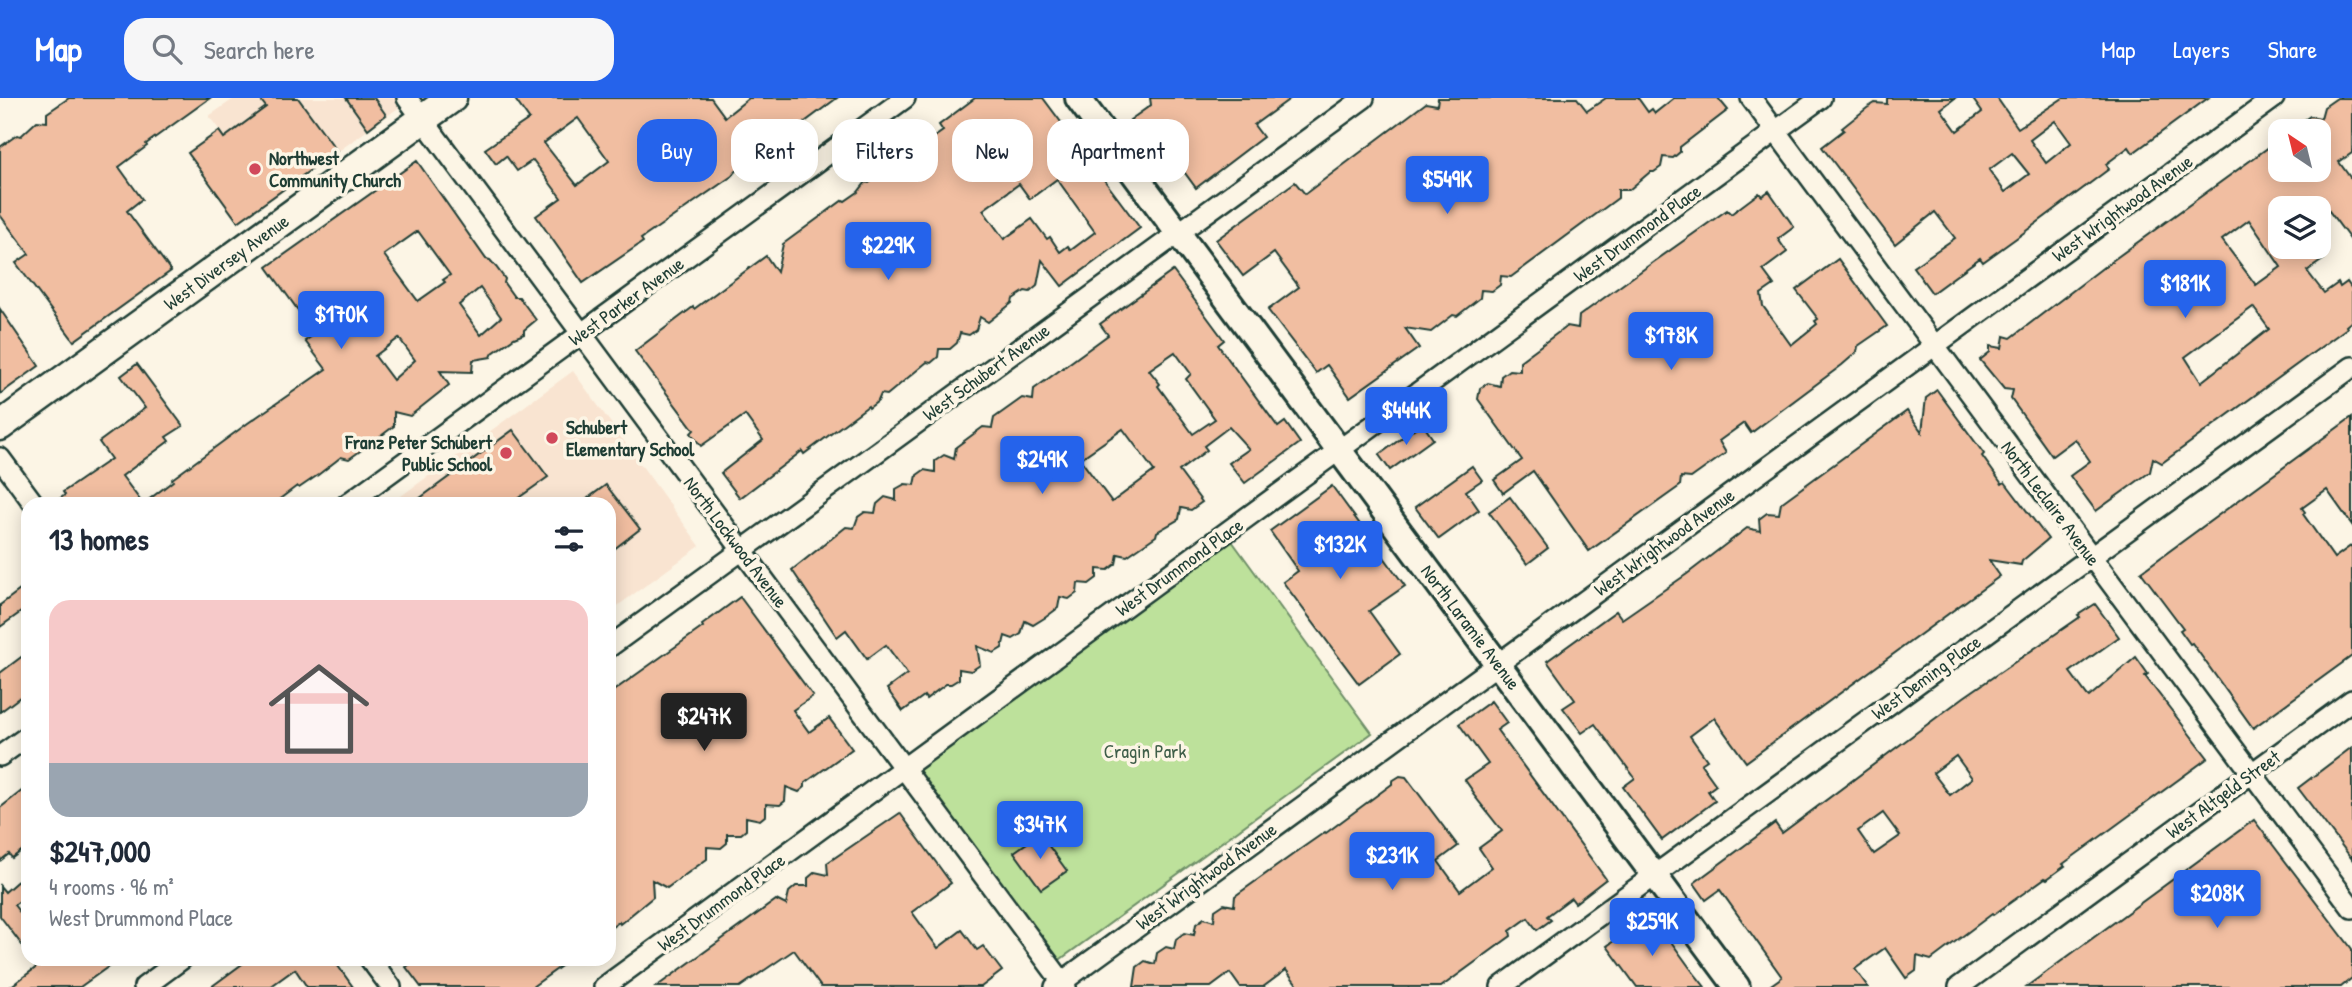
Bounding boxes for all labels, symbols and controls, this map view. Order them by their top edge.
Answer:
search box [124,18,614,81]
text: Map [35,27,82,71]
icon: search [148,30,186,68]
text: Search here [204,32,315,67]
text: Map [2101,33,2135,65]
text: Layers [2173,33,2230,65]
text: Share [2268,33,2317,65]
chip: Buy [637,119,717,182]
chip: Rent [731,119,818,182]
chip: Filters [832,119,938,182]
chip: New [952,119,1033,182]
chip: Apartment [1047,119,1189,182]
north arrow [2268,119,2331,182]
map controls [2268,119,2331,259]
place label: Northwest Community Church [269,145,401,194]
street label: West Wrightwood Avenue [2046,148,2198,268]
pin: $549K [1398,156,1496,216]
marker: Northwest Community Church [247,161,263,177]
text: $549K [1422,163,1472,194]
street label: West Drummond Place [1568,178,1706,288]
button: layers [2268,196,2331,259]
street label: West Diversey Avenue [158,208,294,316]
pin: $229K [839,222,937,282]
text: $229K [861,229,915,260]
street label: West Parker Avenue [563,250,689,352]
pin: $181K [2136,260,2234,320]
text: $181K [2160,267,2210,298]
pin: $170K [292,292,390,351]
text: $170K [314,298,368,329]
pin: $178K [1622,313,1720,372]
street label: West Schubert Avenue [917,317,1055,427]
text: $178K [1644,319,1698,350]
pin: $444K [1357,388,1455,447]
text: $444K [1381,394,1431,425]
place label: Schubert Elementary School [566,414,695,463]
place label: Franz Peter Schubert Public School [345,429,493,477]
marker: Schubert Elementary School [544,430,560,446]
street label: North Leclaire Avenue [1995,435,2107,571]
pin: $249K [993,436,1091,496]
text: $249K [1016,443,1068,474]
marker: Franz Peter Schubert Public School [498,445,514,461]
street label: North Lockwood Avenue [678,471,794,613]
street label: West Wrightwood Avenue [1588,482,1740,602]
street label: West Drummond Place [1110,512,1248,622]
text: 13 homes [49,519,149,559]
icon: filters [550,520,588,558]
pin: $132K [1291,522,1389,581]
text: $132K [1313,528,1367,559]
street label: North Laramie Avenue [1415,559,1527,695]
street label: West Deming Place [1866,628,1986,726]
icon: home [256,646,382,772]
pin: $247K [655,694,753,753]
text: $247K [677,700,731,731]
park label: Cragin Park [1104,738,1186,764]
street label: West Altgeld Street [2161,743,2286,844]
pin: $347K [991,802,1089,861]
text: $347K [1013,808,1067,839]
street label: West Wrightwood Avenue [1130,816,1282,936]
text: $247,000 [49,831,151,871]
pin: $231K [1343,832,1441,892]
text: $231K [1365,839,1419,870]
street label: West Drummond Place [652,847,790,957]
pin: $208K [2168,870,2266,930]
text: 4 rooms · 96 m² [49,871,174,902]
text: $208K [2190,877,2244,908]
pin: $259K [1603,898,1701,958]
text: West Drummond Place [49,902,233,933]
text: $259K [1626,905,1678,936]

